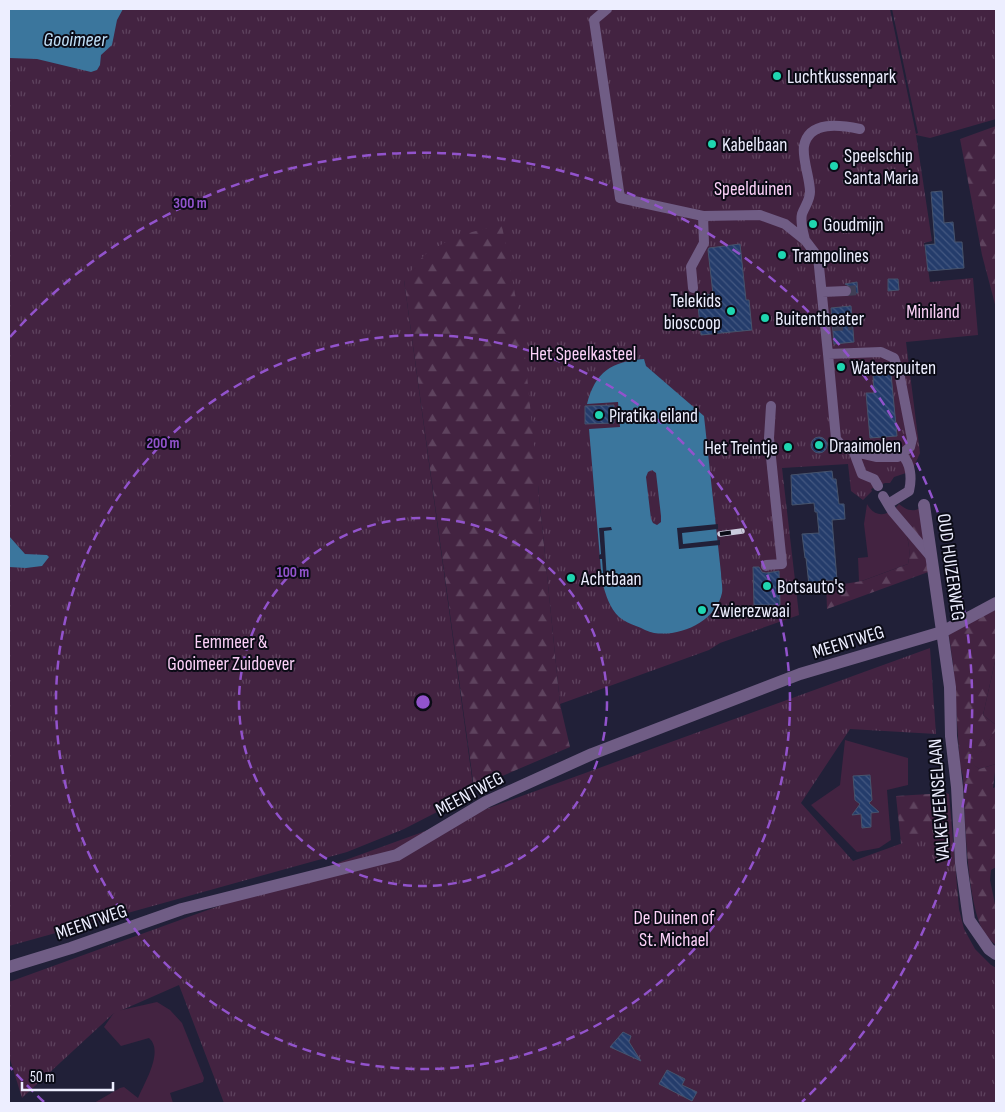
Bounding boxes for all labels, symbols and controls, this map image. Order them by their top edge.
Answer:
water label: Gooimeer [43,28,108,52]
place label: Luchtkussenpark [787,66,897,89]
marker: Luchtkussenpark [771,70,783,82]
place label: Kabelbaan [722,134,788,157]
marker: Kabelbaan [706,138,718,150]
place label: Speelschip Santa Maria [844,145,919,190]
marker: Speelschip Santa Maria [828,160,840,172]
park label: Speelduinen [714,178,792,201]
text: 300 m [173,194,207,213]
place label: Goudmijn [823,214,884,237]
marker: Goudmijn [807,218,819,230]
place label: Trampolines [792,245,869,268]
marker: Trampolines [776,249,788,261]
place label: Telekids bioscoop [664,290,721,335]
park label: Miniland [906,301,960,324]
marker: Telekids bioscoop [725,305,737,317]
place label: Buitentheater [775,308,865,331]
marker: Buitentheater [759,312,771,324]
park label: Het Speelkasteel [530,343,636,366]
place label: Waterspuiten [851,357,936,380]
marker: Waterspuiten [835,361,847,373]
place label: Piratika eiland [609,405,698,428]
marker: Piratika eiland [593,409,605,421]
text: 200 m [146,434,180,453]
place label: Draaimolen [829,435,901,458]
place label: Het Treintje [704,437,778,460]
marker: Draaimolen [813,439,825,451]
marker: Het Treintje [782,441,794,453]
street label: OUD HUIZERWEG [932,512,969,622]
text: 100 m [277,563,309,582]
place label: Achtbaan [580,568,642,591]
marker: Achtbaan [565,572,577,584]
place label: Botsauto's [777,576,845,599]
marker: Botsauto's [761,580,773,592]
place label: Zwierezwaai [712,600,790,623]
marker: Zwierezwaai [696,604,708,616]
street label: MEENTWEG [810,621,887,664]
park label: Eemmeer & Gooimeer Zuidoever [167,631,295,676]
centre of rings [414,693,432,711]
street label: VALKEVEENSELAAN [924,738,955,862]
street label: MEENTWEG [432,767,508,822]
street label: MEENTWEG [53,900,130,945]
park label: De Duinen of St. Michael [633,907,715,952]
scale bar [22,1060,114,1092]
text: 50 m [30,1068,55,1087]

